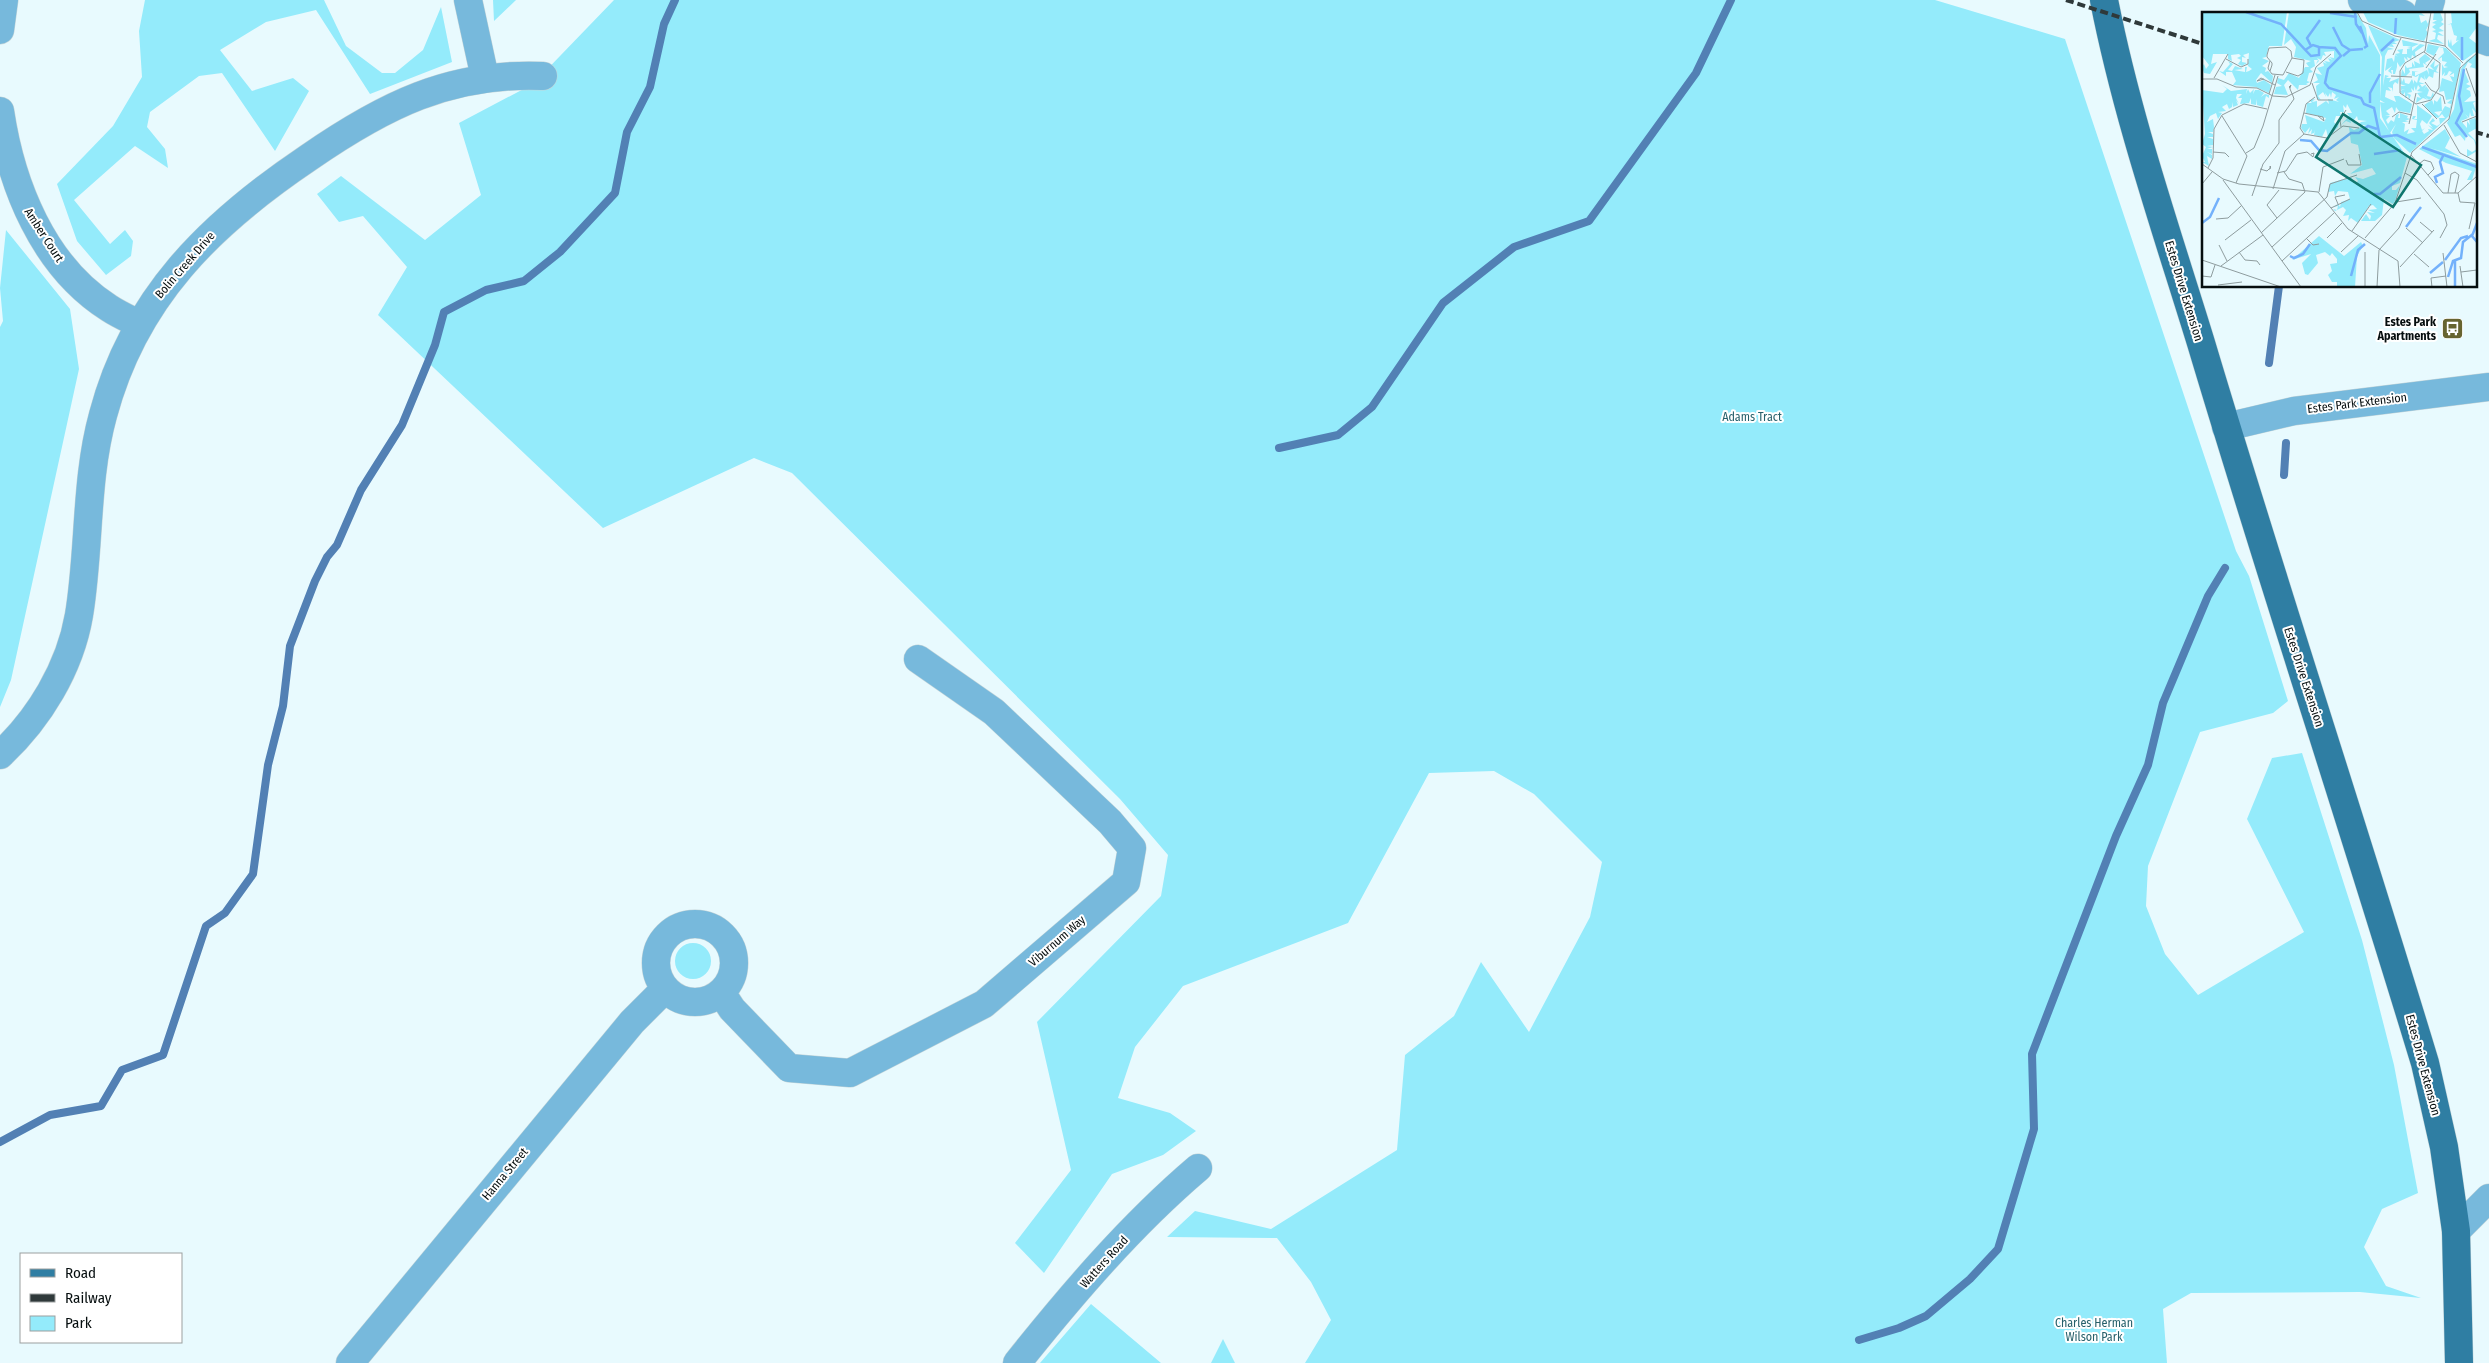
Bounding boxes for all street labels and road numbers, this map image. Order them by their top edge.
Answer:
street label: Amber Court [21,205,67,265]
street label: Bolin Creek Drive [152,229,218,301]
street label: Estes Drive Extension [2162,239,2206,343]
street label: Estes Park Extension [2306,390,2408,416]
street label: Estes Drive Extension [2281,625,2327,729]
street label: Viburnum Way [1026,912,1089,969]
street label: Estes Drive Extension [2403,1013,2443,1117]
street label: Hanna Street [479,1145,531,1203]
street label: Watters Road [1077,1233,1131,1291]

